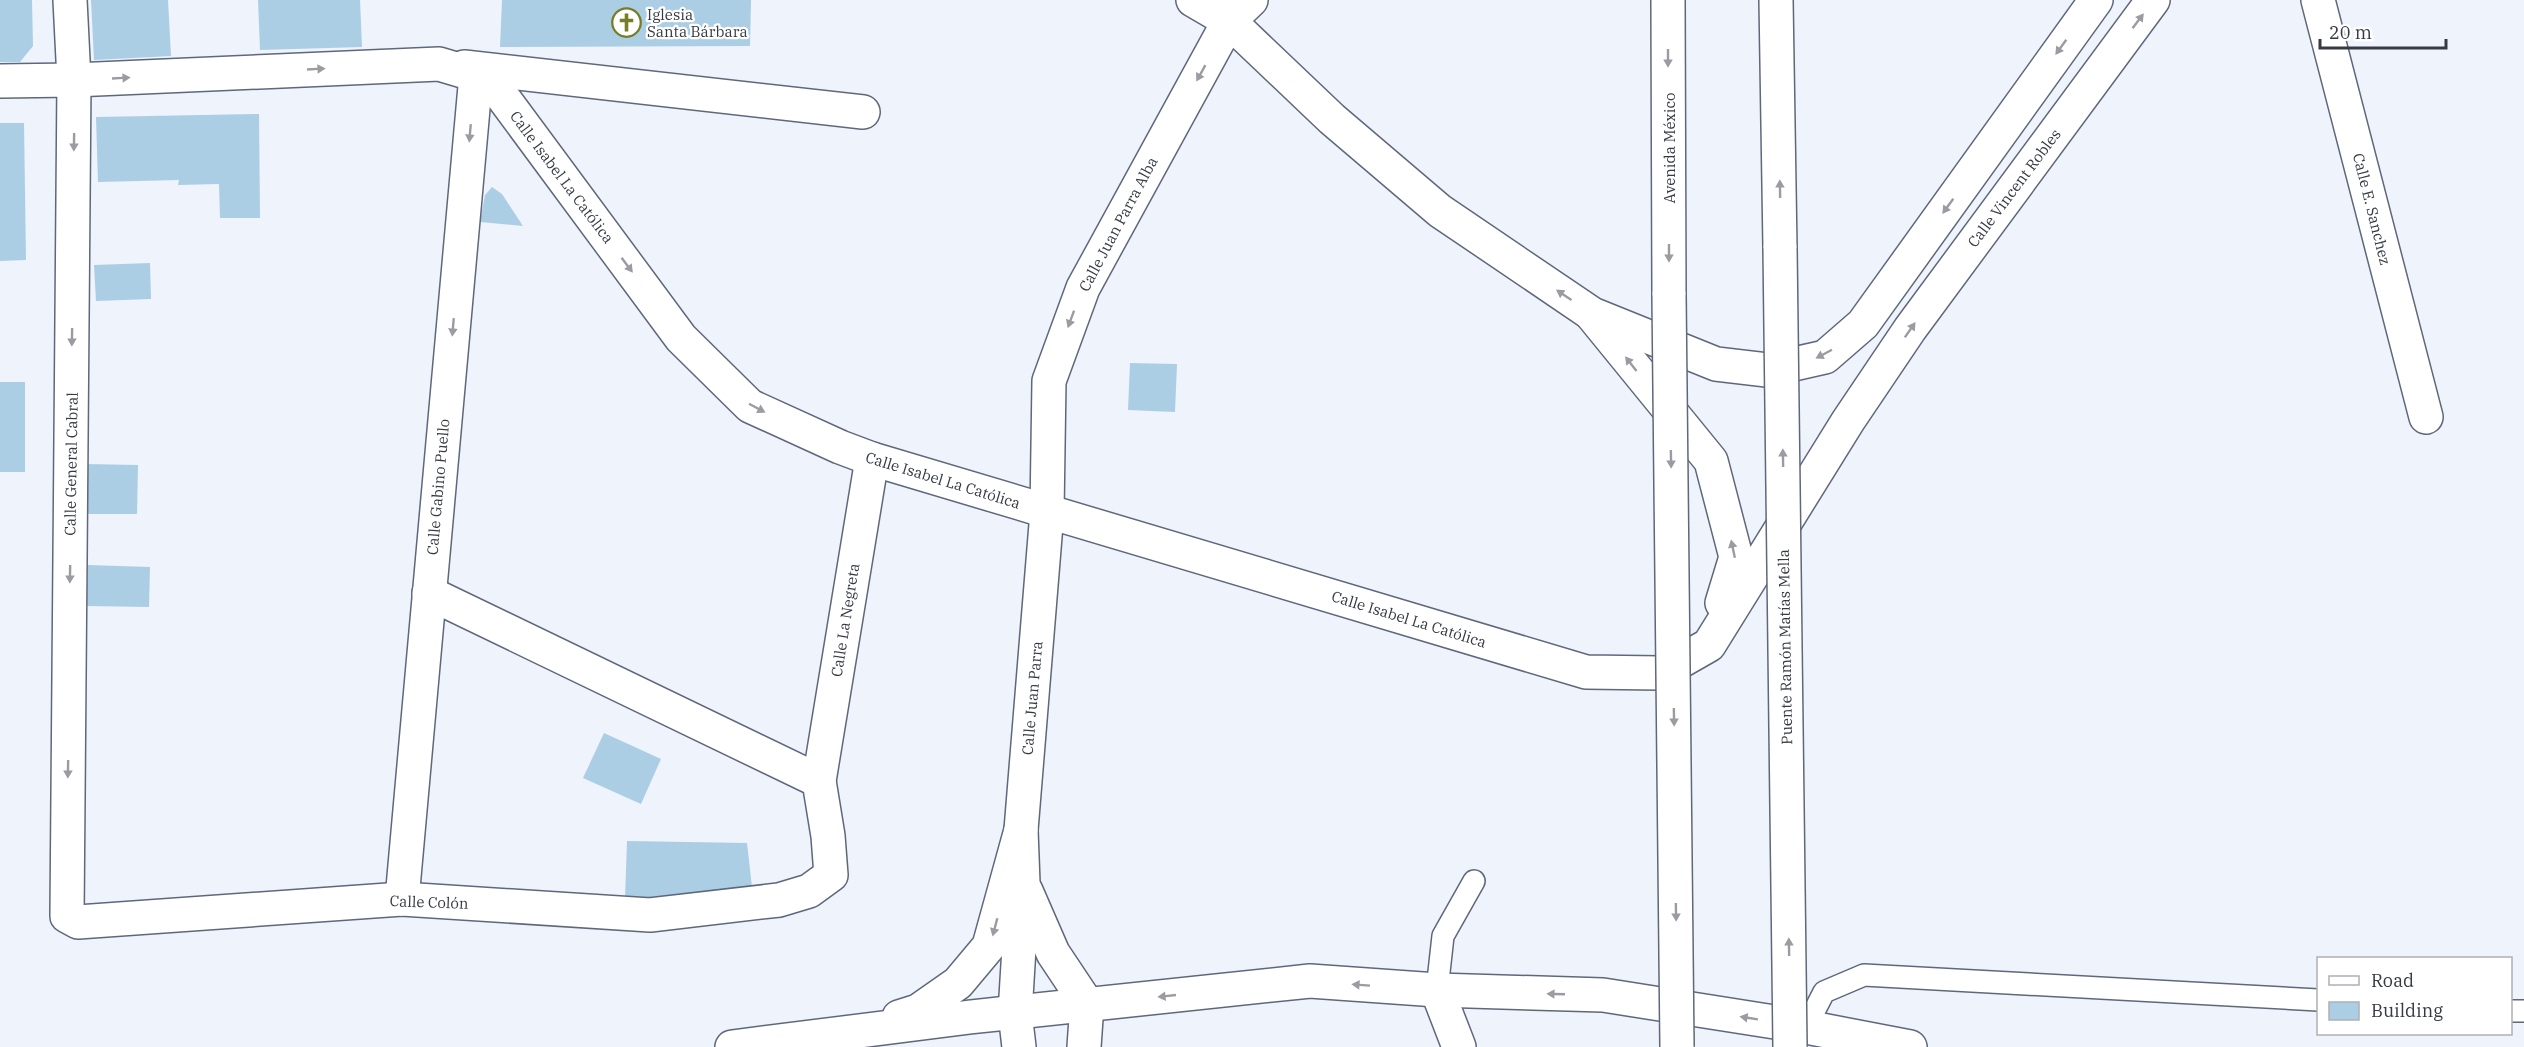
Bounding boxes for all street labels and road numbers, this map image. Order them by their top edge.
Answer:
street label: Avenida México [1660,92,1679,204]
street label: Calle Isabel La Católica [506,107,618,247]
street label: Calle Vincent Robles [1963,125,2065,251]
street label: Calle E. Sanchez [2349,151,2395,267]
street label: Calle Juan Parra Alba [1074,153,1162,295]
street label: Calle General Cabral [60,392,82,536]
street label: Calle Gabino Puello [423,418,453,556]
street label: Calle Isabel La Católica [863,447,1023,513]
street label: Puente Ramón Matías Mella [1774,549,1796,745]
street label: Calle La Negreta [827,562,863,678]
street label: Calle Isabel La Católica [1329,586,1489,652]
street label: Calle Juan Parra [1018,640,1046,756]
street label: Calle Colón [389,891,469,913]

